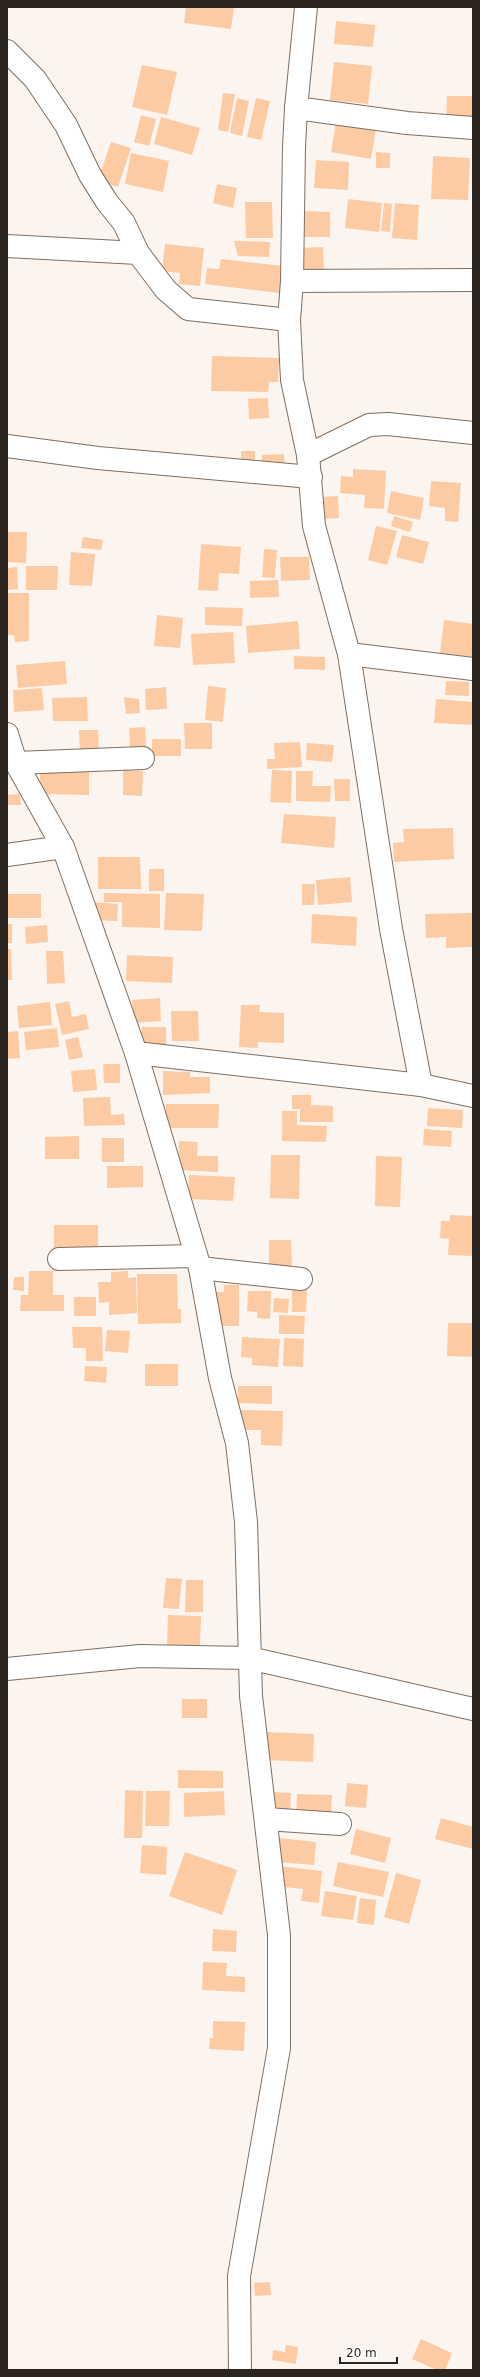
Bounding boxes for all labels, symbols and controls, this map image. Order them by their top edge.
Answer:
scale bar [340,2339,397,2365]
text: 20 m [346,2346,377,2360]

